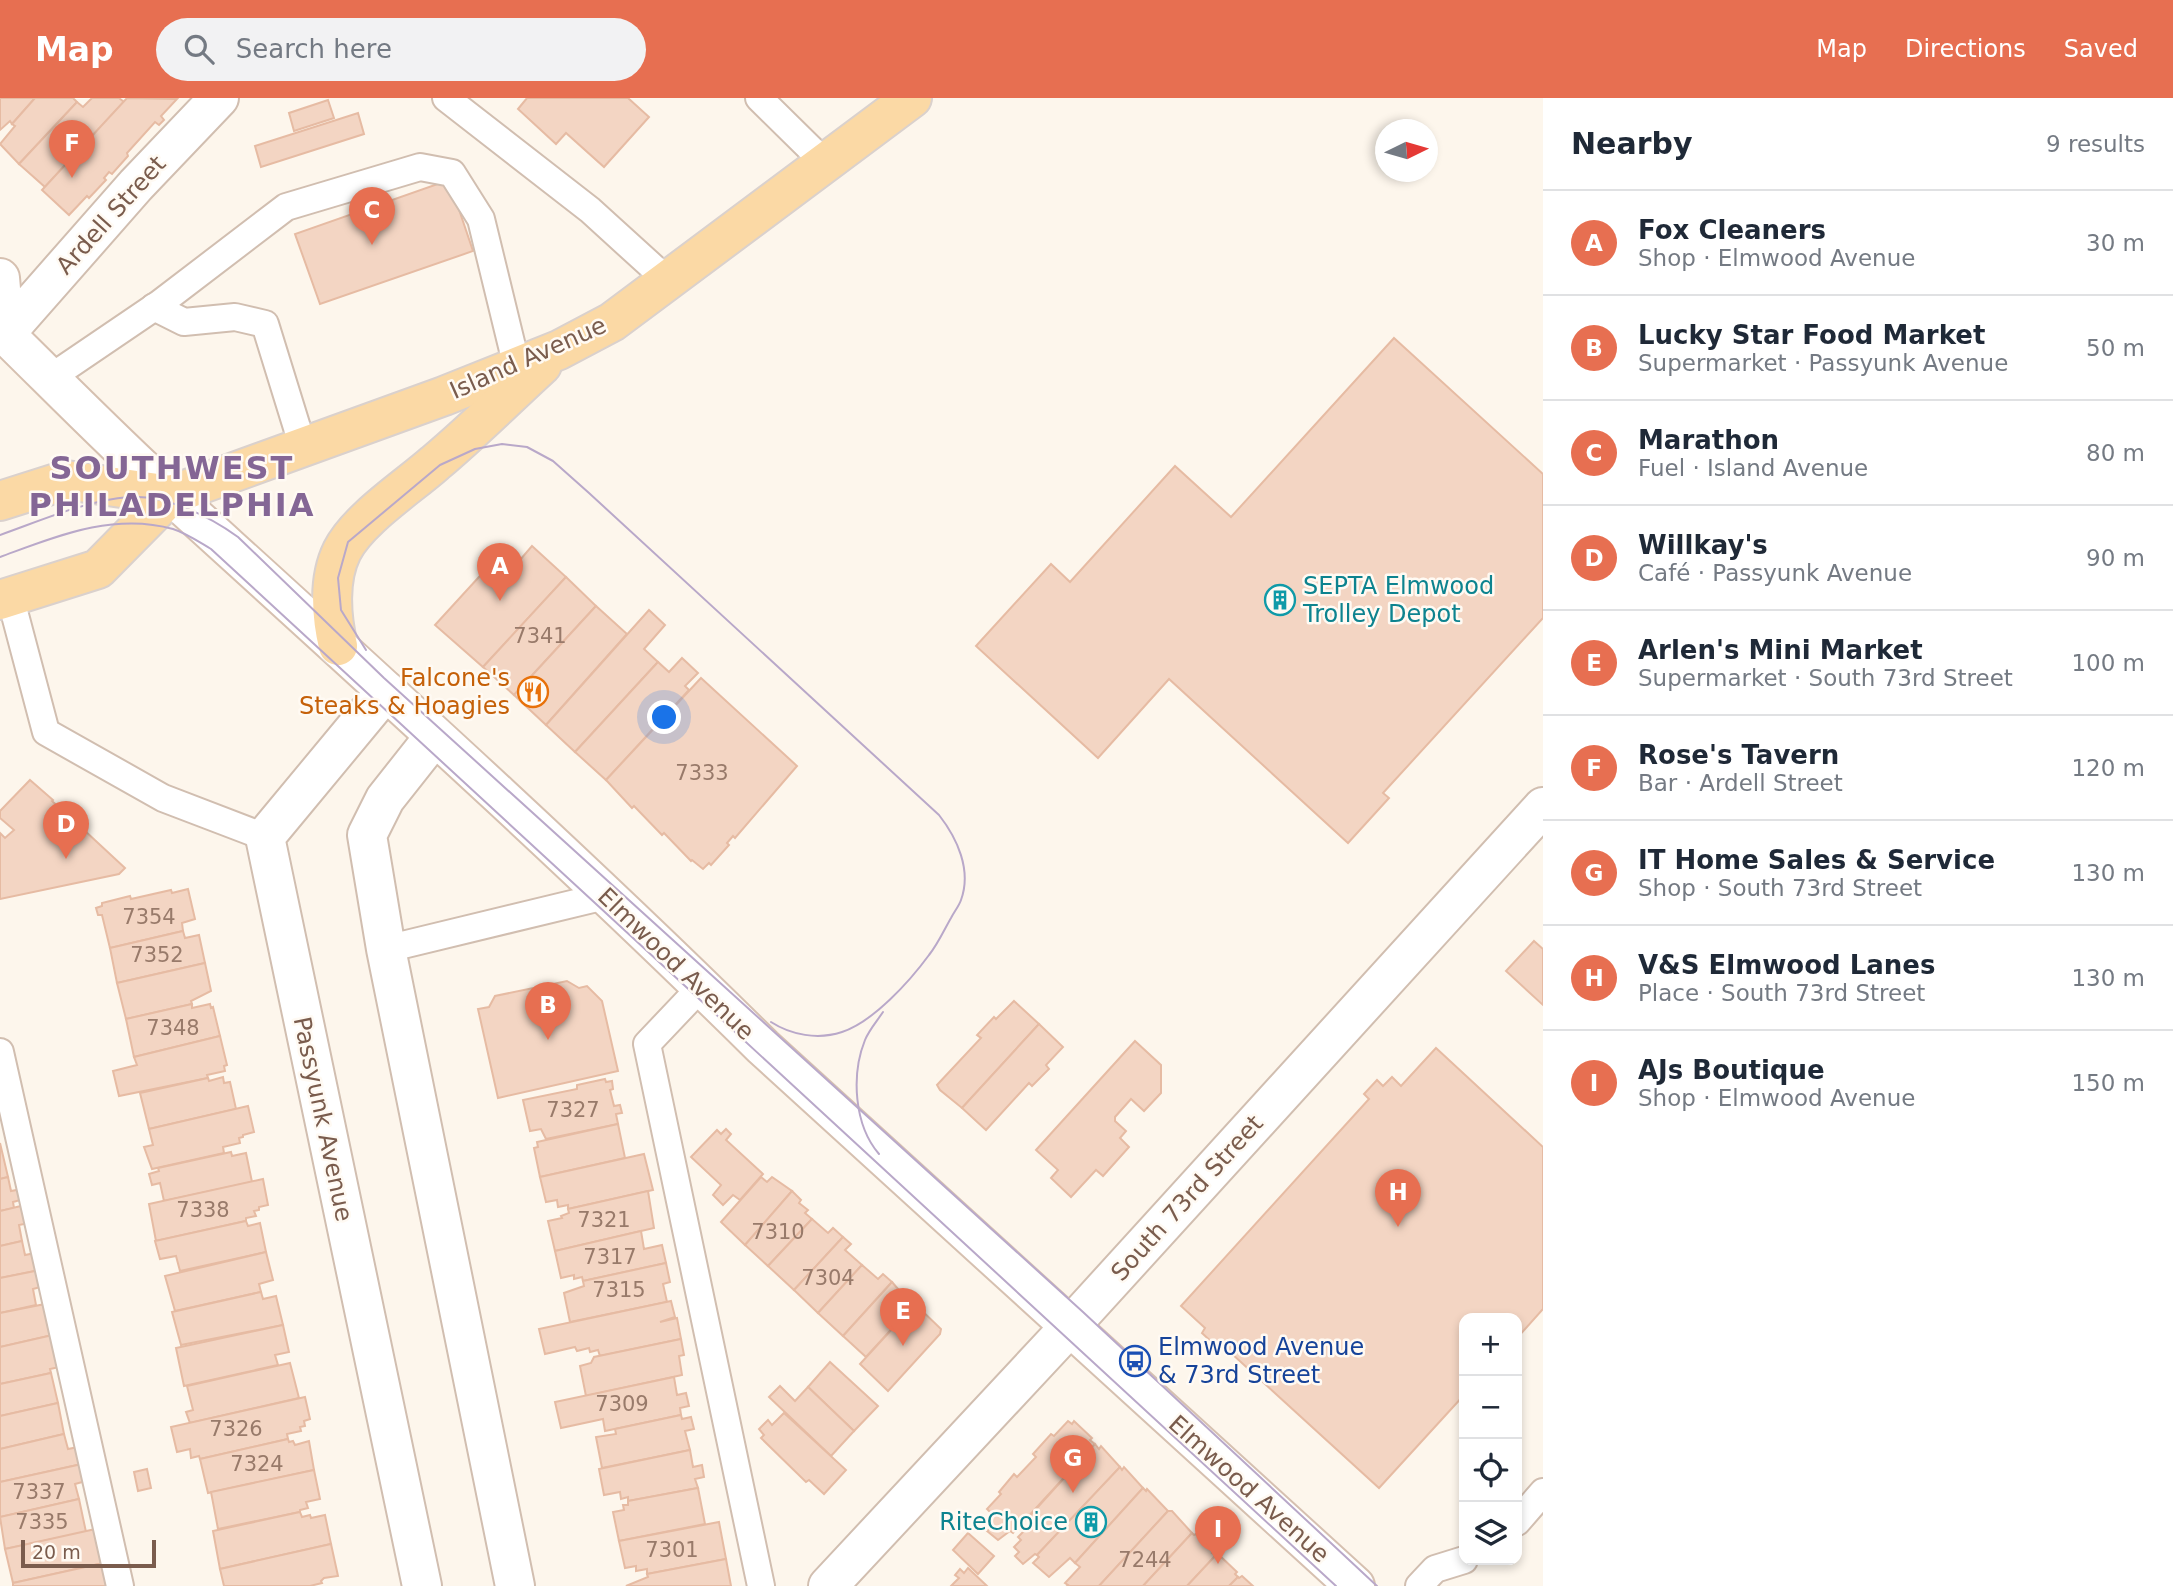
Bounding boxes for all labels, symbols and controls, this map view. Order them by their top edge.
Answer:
search box [156,18,646,81]
text: Map [35,30,114,69]
icon: search [180,30,218,68]
text: Search here [236,34,392,64]
text: Map [1816,35,1867,63]
text: Directions [1905,35,2026,63]
text: Saved [2064,35,2138,63]
north arrow [1375,119,1438,182]
pin: F [49,120,95,178]
text: Nearby [1571,126,1693,161]
text: 9 results [2046,131,2145,157]
street label: Ardell Street [50,150,172,280]
pin: C [349,187,395,245]
text: Fox Cleaners [1638,215,1826,245]
text: A [1585,230,1603,256]
text: 30 m [2086,230,2145,256]
text: Shop · Elmwood Avenue [1638,245,1915,271]
street label: Island Avenue [445,311,611,405]
text: Lucky Star Food Market [1638,320,1985,350]
text: B [1585,335,1603,361]
text: 50 m [2086,335,2145,361]
text: Supermarket · Passyunk Avenue [1638,350,2008,376]
text: Marathon [1638,425,1779,455]
text: C [1586,440,1602,466]
text: 80 m [2086,440,2145,466]
district label: SOUTHWEST PHILADELPHIA [28,449,316,524]
text: Fuel · Island Avenue [1638,455,1868,481]
text: Willkay's [1638,530,1768,560]
pin: A [477,543,523,601]
text: D [1584,545,1604,571]
text: 90 m [2086,545,2145,571]
text: Café · Passyunk Avenue [1638,560,1912,586]
place label: SEPTA Elmwood Trolley Depot [1302,572,1494,628]
building icon: SEPTA Elmwood Trolley Depot [1263,583,1297,617]
house number: 7341 [513,624,567,648]
text: Arlen's Mini Market [1638,635,1923,665]
text: E [1586,650,1602,676]
text: 100 m [2071,650,2145,676]
place label: Falcone's Steaks & Hoagies [299,664,510,720]
text: Supermarket · South 73rd Street [1638,665,2013,691]
restaurant icon: Falcone's Steaks & Hoagies [516,675,550,709]
your location [647,700,681,734]
text: Rose's Tavern [1638,740,1839,770]
text: F [1586,755,1602,781]
text: 120 m [2071,755,2145,781]
house number: 7333 [675,761,729,785]
text: Bar · Ardell Street [1638,770,1843,796]
pin: D [43,801,89,859]
text: IT Home Sales & Service [1638,845,1995,875]
text: G [1585,860,1603,886]
text: 130 m [2071,860,2145,886]
text: Shop · South 73rd Street [1638,875,1922,901]
street label: Elmwood Avenue [592,882,760,1046]
house number: 7354 [122,905,176,929]
house number: 7352 [130,943,184,967]
text: V&S Elmwood Lanes [1638,950,1935,980]
text: H [1584,965,1604,991]
text: 130 m [2071,965,2145,991]
text: Place · South 73rd Street [1638,980,1925,1006]
pin: B [525,982,571,1040]
street label: Passyunk Avenue [288,1014,358,1224]
house number: 7348 [146,1016,200,1040]
text: AJs Boutique [1638,1055,1825,1085]
text: I [1590,1070,1598,1096]
text: 150 m [2071,1070,2145,1096]
text: Shop · Elmwood Avenue [1638,1085,1915,1111]
house number: 7327 [546,1098,600,1122]
street label: South 73rd Street [1105,1109,1269,1287]
pin: H [1375,1169,1421,1227]
house number: 7338 [176,1198,230,1222]
house number: 7321 [577,1208,631,1232]
house number: 7310 [751,1220,805,1244]
house number: 7317 [583,1245,637,1269]
house number: 7304 [801,1266,855,1290]
house number: 7315 [592,1278,646,1302]
pin: E [880,1288,926,1346]
map controls [1459,1313,1522,1565]
button: + [1459,1313,1522,1376]
place label: Elmwood Avenue & 73rd Street [1158,1333,1364,1389]
bus stop icon: Elmwood Avenue & 73rd Street [1118,1344,1152,1378]
button: − [1459,1376,1522,1439]
house number: 7309 [595,1392,649,1416]
street label: Elmwood Avenue [1163,1410,1335,1568]
house number: 7326 [209,1417,263,1441]
pin: G [1050,1435,1096,1493]
button: locate [1459,1439,1522,1502]
house number: 7324 [230,1452,284,1476]
house number: 7337 [12,1480,66,1504]
button: layers [1459,1502,1522,1565]
building icon: RiteChoice [1074,1505,1108,1539]
pin: I [1195,1506,1241,1564]
place label: RiteChoice [939,1508,1068,1536]
house number: 7335 [15,1510,69,1534]
scale bar [21,1537,156,1569]
house number: 7301 [645,1538,699,1562]
text: 20 m [32,1541,81,1563]
house number: 7244 [1118,1548,1172,1572]

